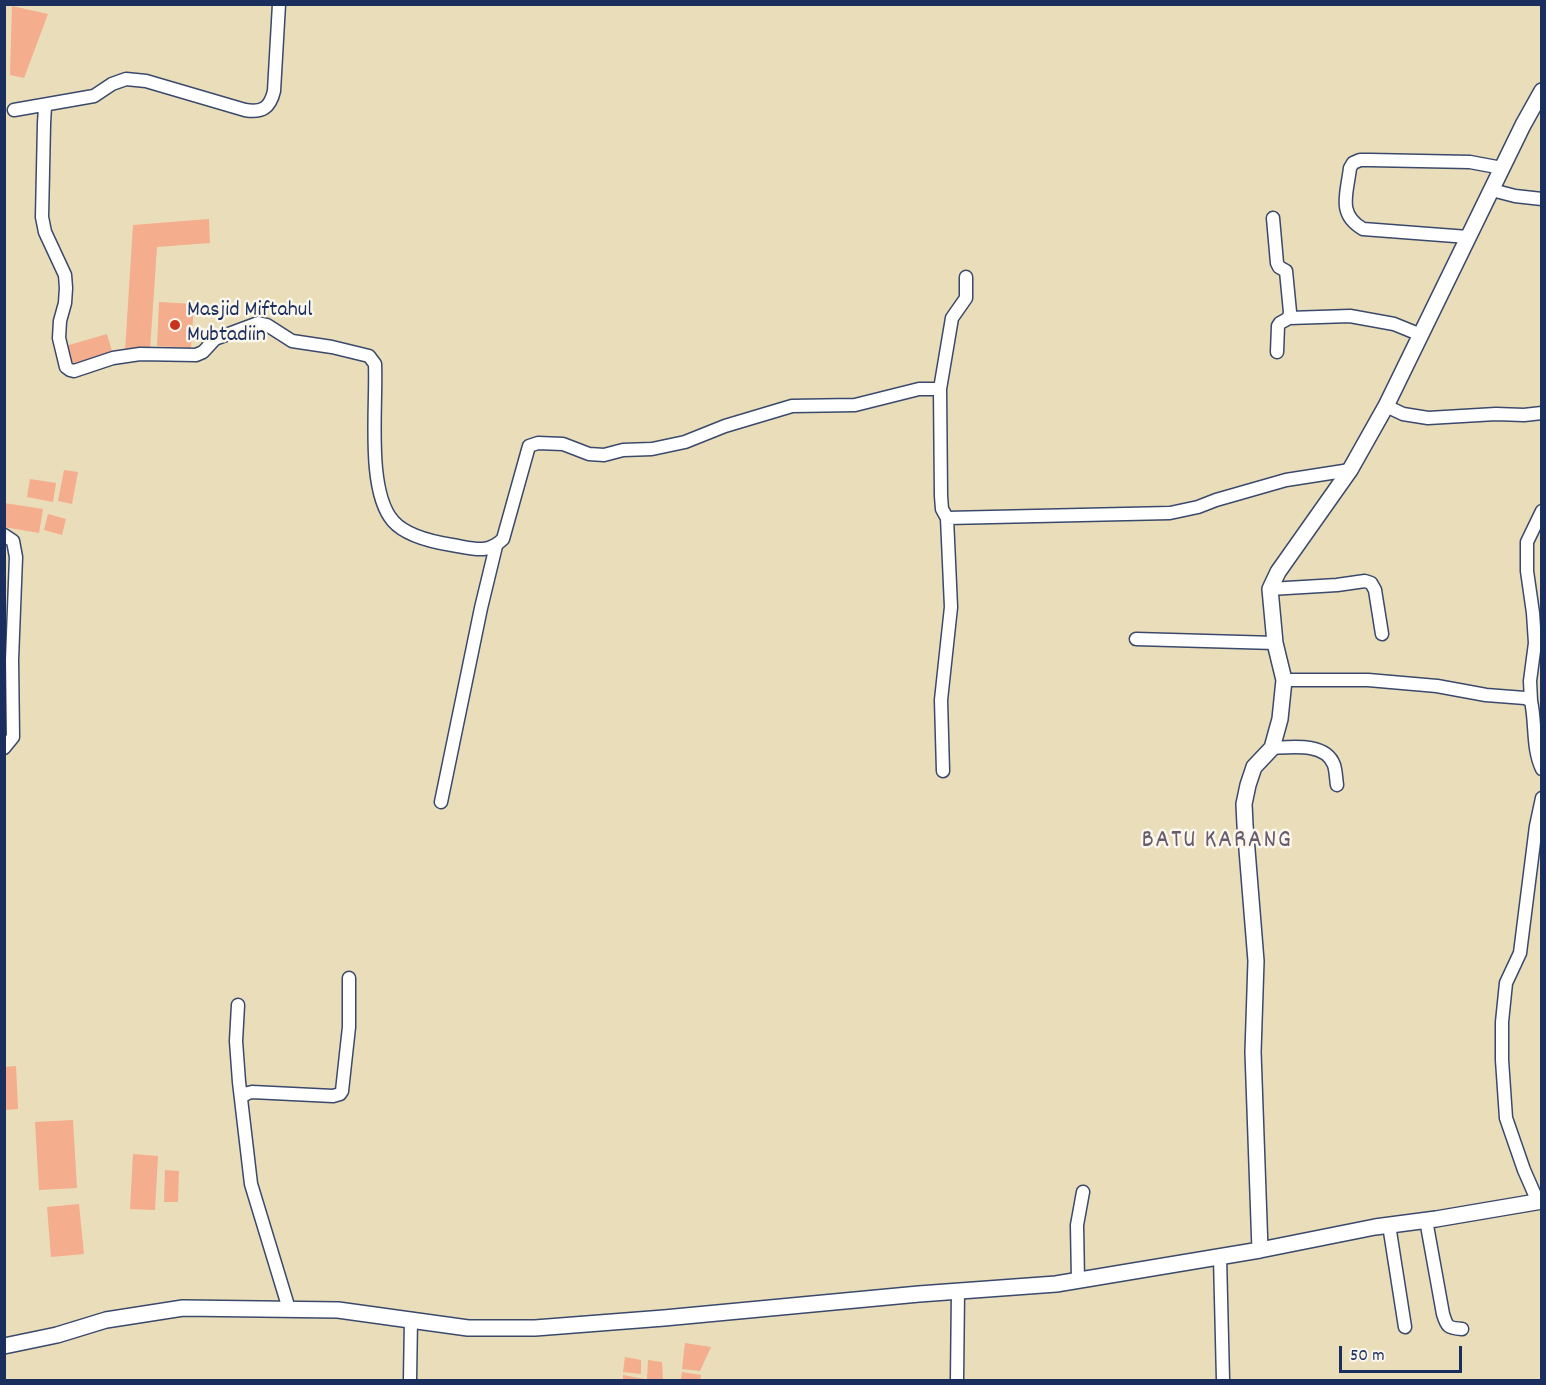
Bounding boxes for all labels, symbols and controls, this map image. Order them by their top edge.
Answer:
place label: Masjid Miftahul Mubtadiin [187,299,313,350]
marker: Masjid Miftahul Mubtadiin [168,318,182,332]
district label: BATU KARANG [1142,826,1292,858]
scale bar [1342,1334,1465,1372]
text: 50 m [1350,1344,1385,1369]

